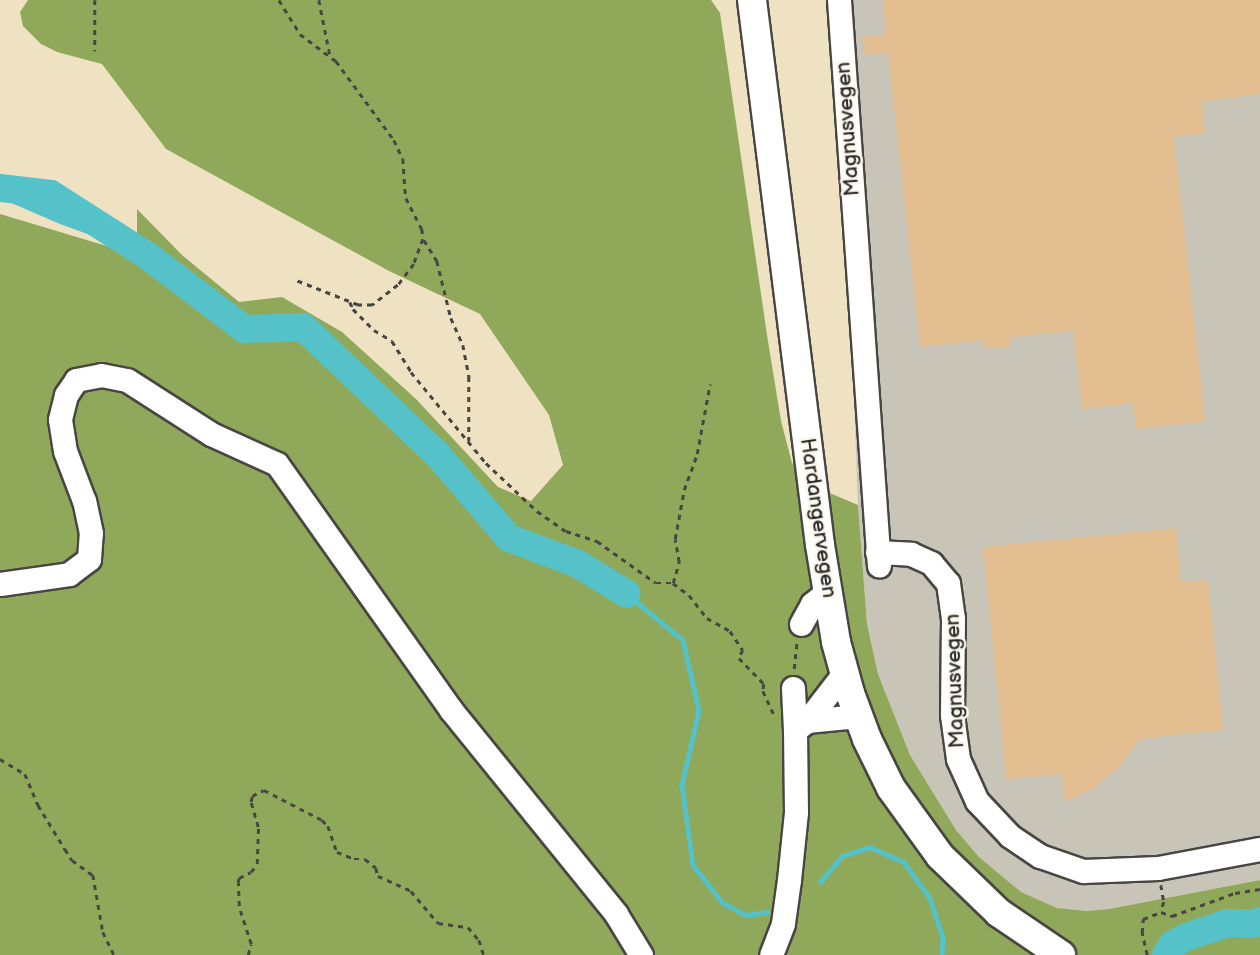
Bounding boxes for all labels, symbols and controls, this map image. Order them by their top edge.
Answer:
street label: Magnusvegen [831,61,865,197]
street label: Hardangervegen [794,436,842,600]
street label: Magnusvegen [940,613,970,749]

